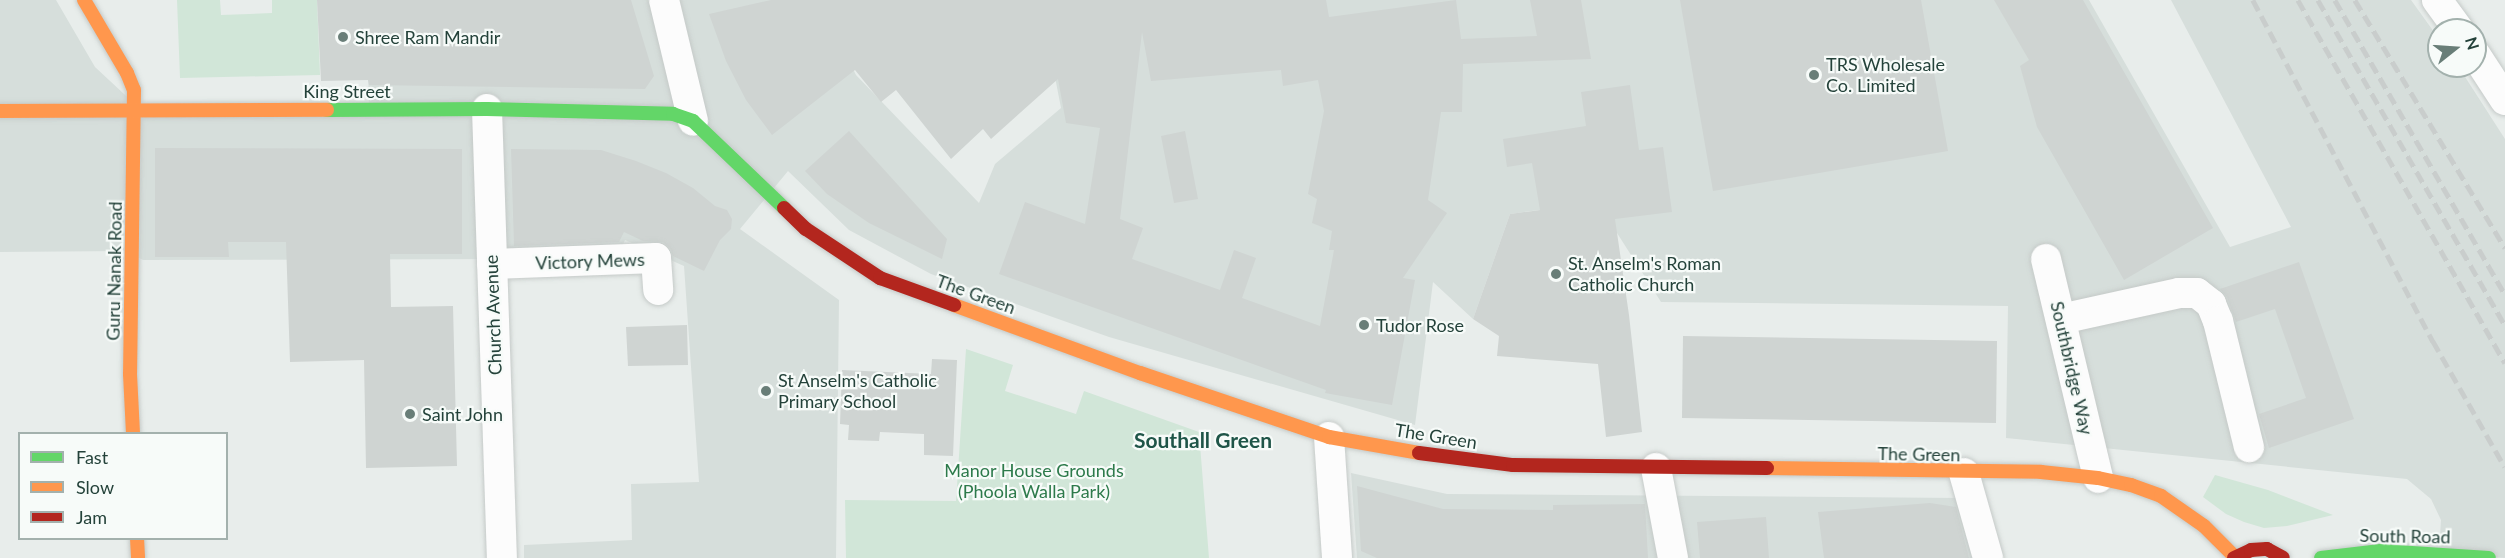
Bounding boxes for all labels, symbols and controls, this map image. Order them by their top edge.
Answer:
north arrow [2427,18,2487,78]
place label: Shree Ram Mandir [355,26,500,48]
marker: Shree Ram Mandir [336,30,350,44]
text: N [2462,34,2484,52]
place label: TRS Wholesale Co. Limited [1826,54,1945,97]
marker: TRS Wholesale Co. Limited [1807,68,1821,82]
street label: King Street [303,80,391,102]
street label: Guru Nanak Road [102,201,126,341]
street label: Victory Mews [535,248,645,274]
place label: St. Anselm's Roman Catholic Church [1568,253,1722,296]
street label: Church Avenue [480,254,506,376]
marker: St. Anselm's Roman Catholic Church [1549,267,1563,281]
street label: The Green [933,270,1019,318]
street label: Southbridge Way [2046,299,2098,437]
place label: Tudor Rose [1376,314,1464,336]
marker: Tudor Rose [1357,318,1371,332]
place label: St Anselm's Catholic Primary School [778,370,937,412]
marker: St Anselm's Catholic Primary School [759,384,773,398]
place label: Saint John [422,403,503,425]
marker: Saint John [403,407,417,421]
street label: The Green [1393,419,1479,453]
district label: Southall Green [1134,427,1272,453]
legend [18,432,228,540]
street label: The Green [1877,442,1961,466]
text: Fast [76,446,108,468]
park label: Manor House Grounds (Phoola Walla Park) [944,460,1124,502]
text: Slow [76,476,114,498]
text: Jam [76,506,107,528]
street label: South Road [2359,524,2451,548]

